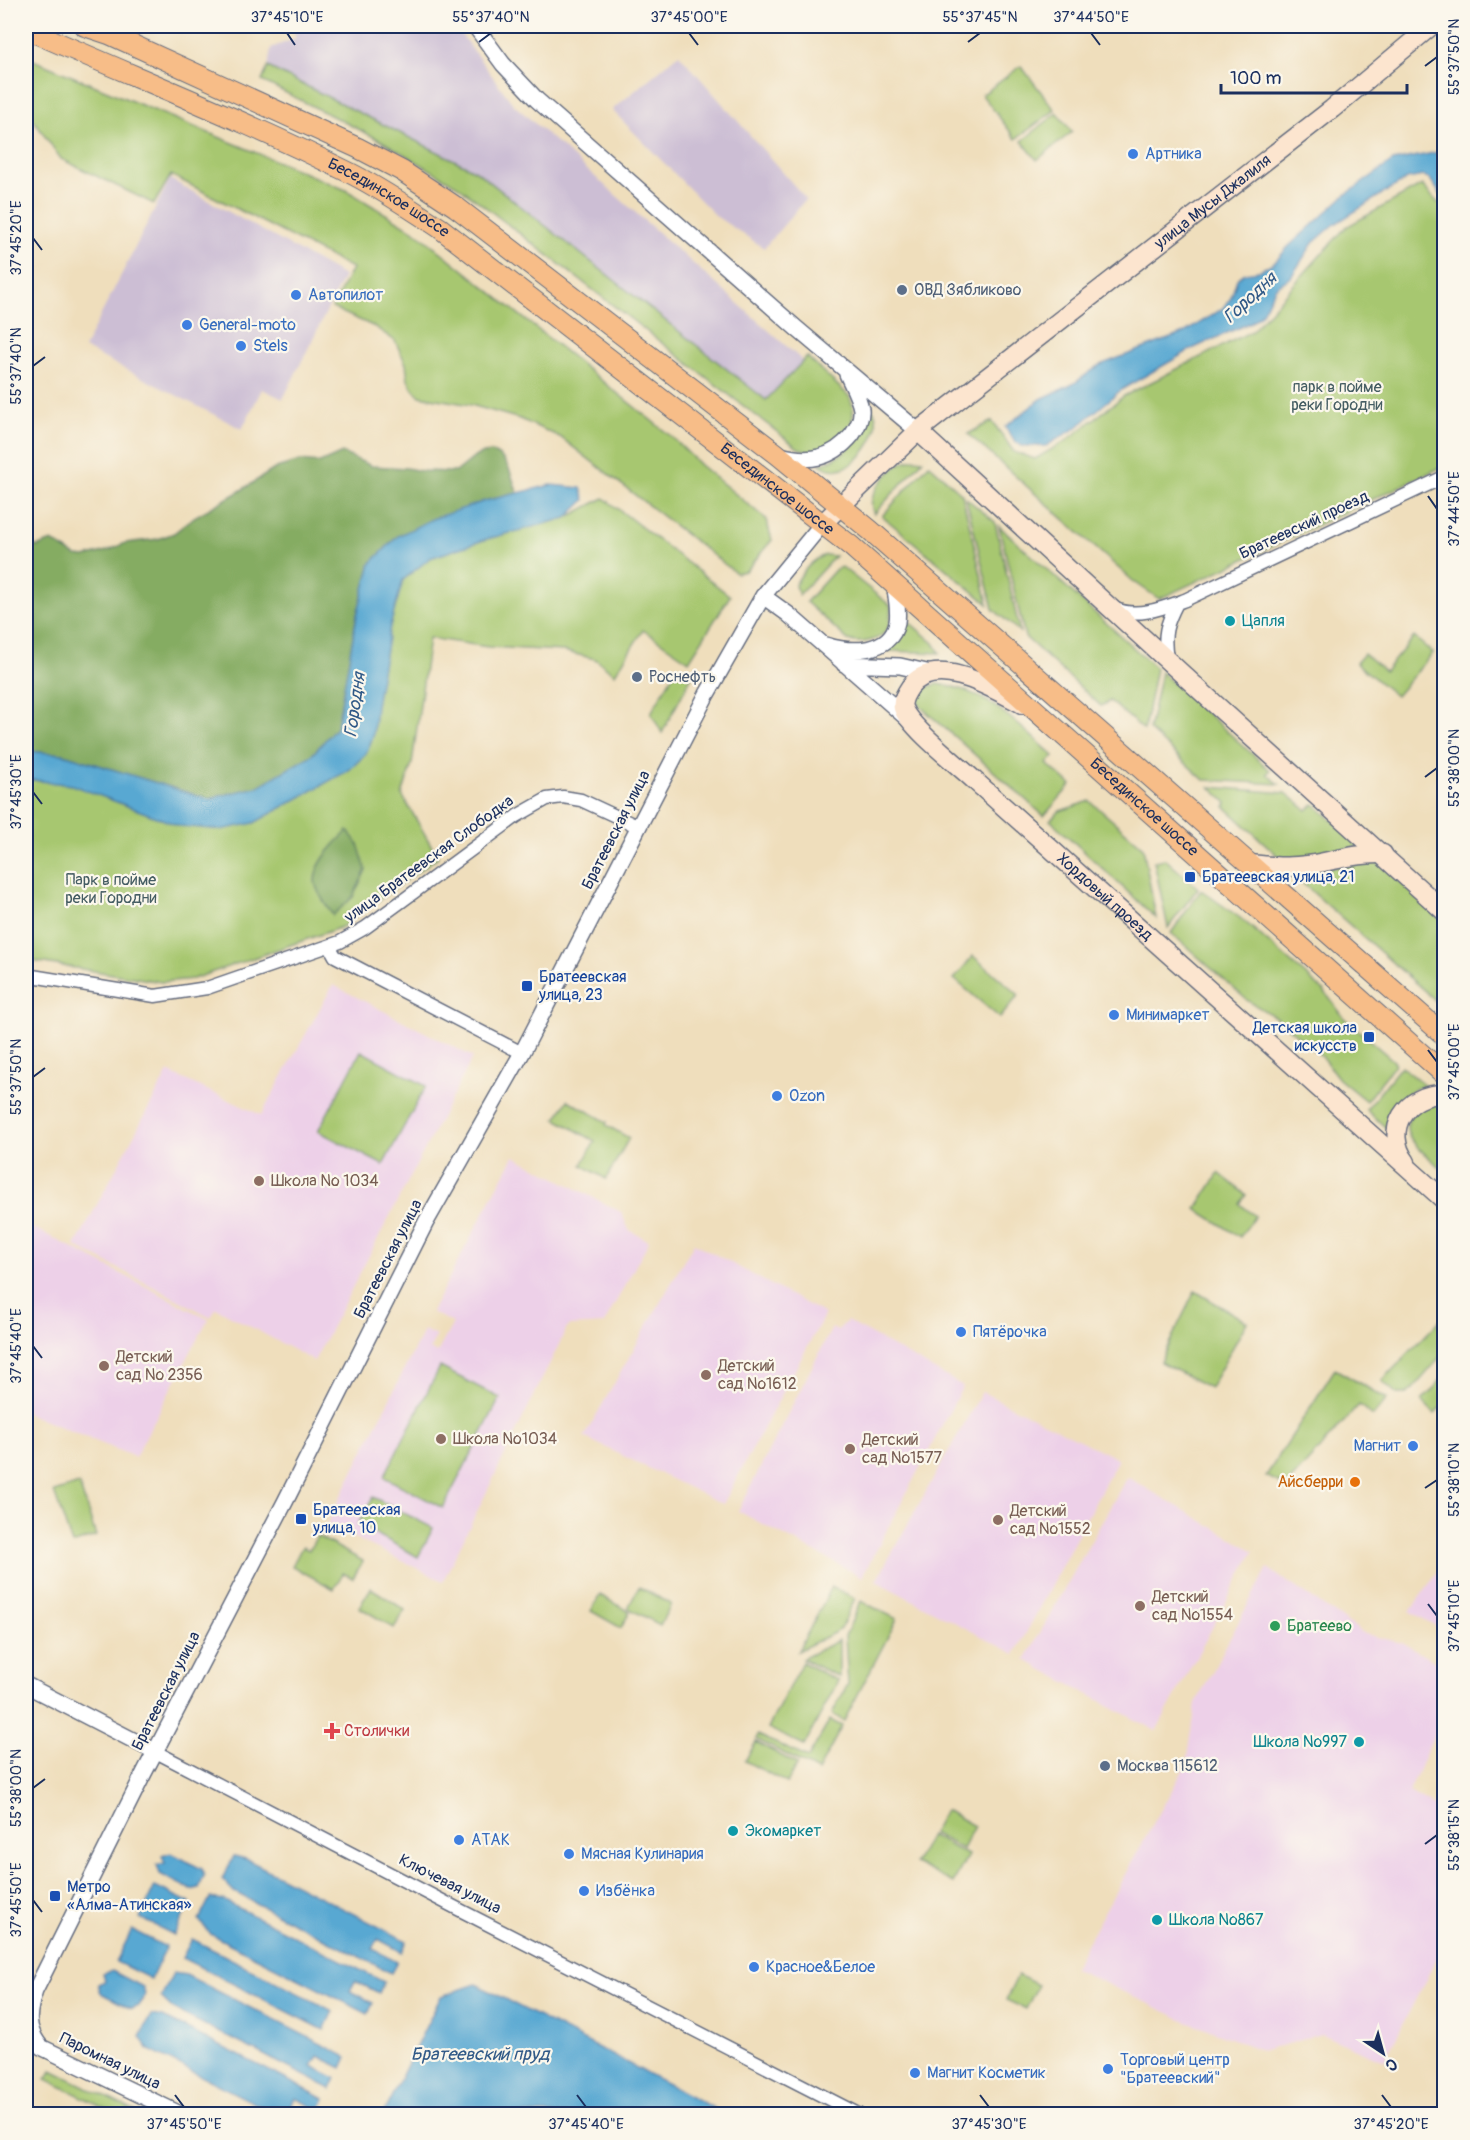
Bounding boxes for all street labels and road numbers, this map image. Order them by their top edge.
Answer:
street label: улица Мусы Джалиля [1150,150,1275,254]
street label: Бесединское шоссе [324,154,454,242]
street label: Бесединское шоссе [716,438,838,539]
street label: Братеевский проезд [1236,486,1372,564]
street label: Бесединское шоссе [1086,753,1203,861]
street label: Братеевская улица [577,767,655,893]
street label: улица Братеевская Слободка [340,791,518,928]
street label: Хордовый проезд [1053,849,1157,945]
street label: Братеевская улица [349,1196,427,1322]
street label: Братеевская улица [127,1628,205,1754]
street label: Ключевая улица [395,1850,505,1918]
street label: Паромная улица [56,2028,164,2094]

